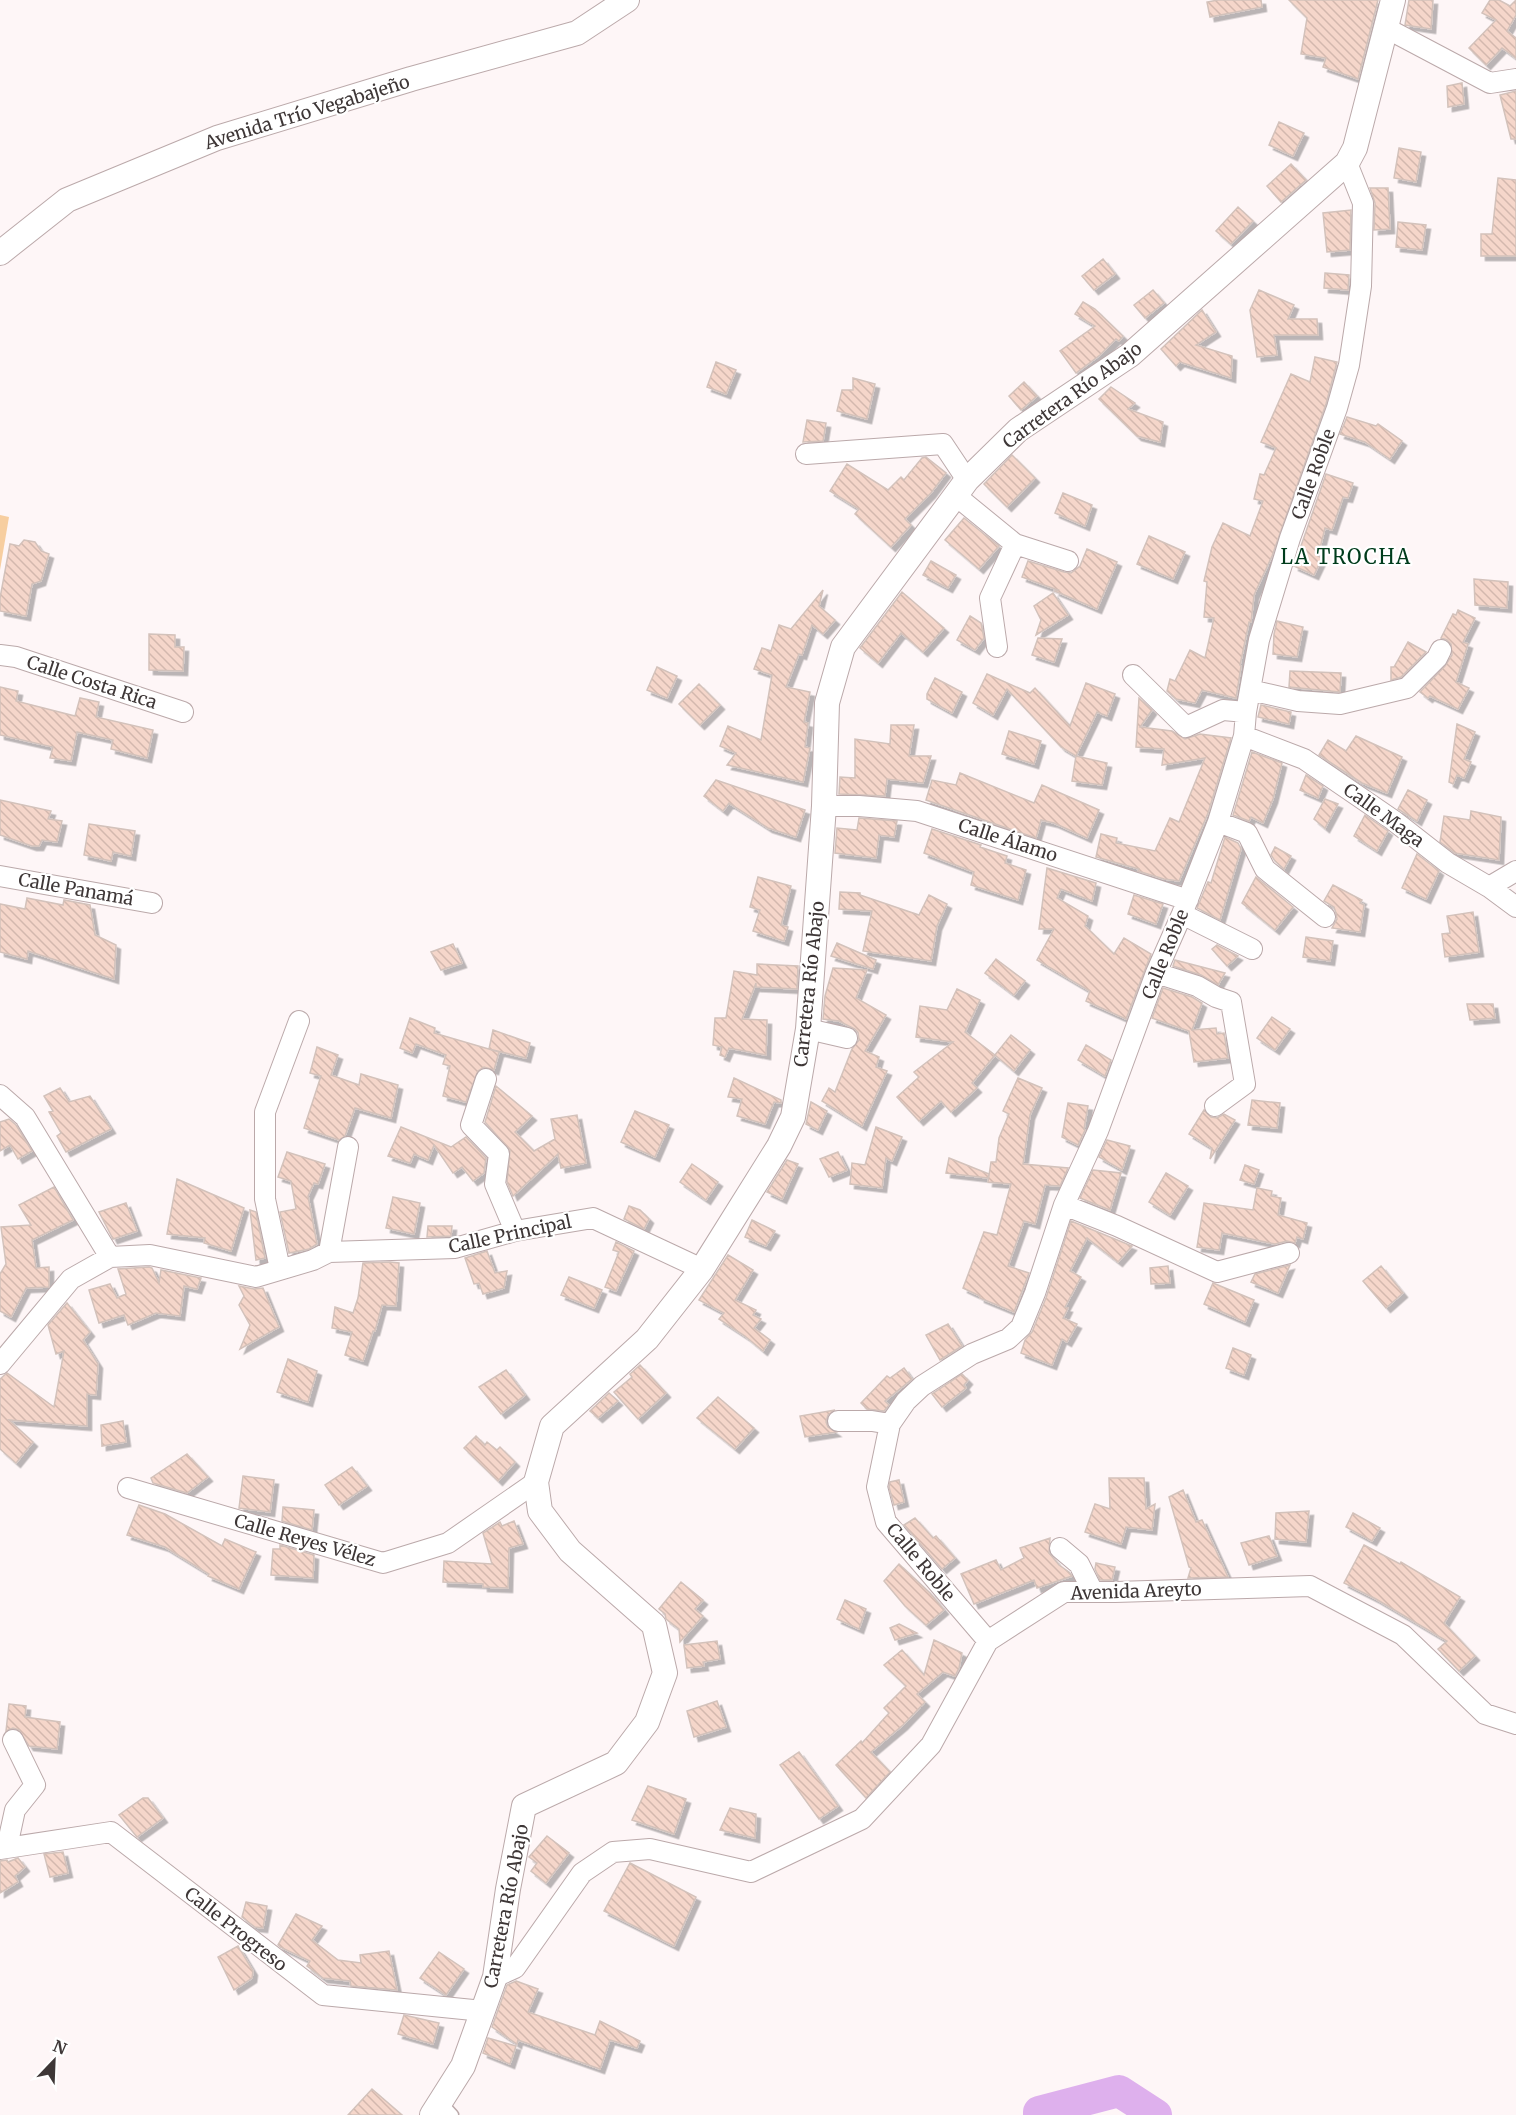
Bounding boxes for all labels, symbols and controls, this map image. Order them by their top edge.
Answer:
street label: Avenida Trío Vegabajeño [201,70,412,154]
street label: Carretera Río Abajo [998,337,1146,453]
street label: Calle Roble [1286,425,1340,523]
district label: LA TROCHA [1280,544,1412,569]
street label: Calle Costa Rica [24,650,160,714]
street label: Calle Maga [1339,778,1429,852]
street label: Calle Álamo [955,813,1061,867]
street label: Calle Panamá [17,868,136,911]
street label: Carretera Río Abajo [789,900,829,1068]
street label: Calle Roble [1137,906,1193,1002]
street label: Calle Principal [446,1210,574,1258]
street label: Calle Reyes Vélez [232,1509,379,1571]
street label: Calle Roble [882,1518,960,1606]
street label: Avenida Areyto [1069,1577,1202,1605]
street label: Carretera Río Abajo [479,1822,533,1990]
street label: Calle Progreso [180,1882,292,1976]
north arrow [24,2031,84,2091]
text: N [50,2036,70,2059]

